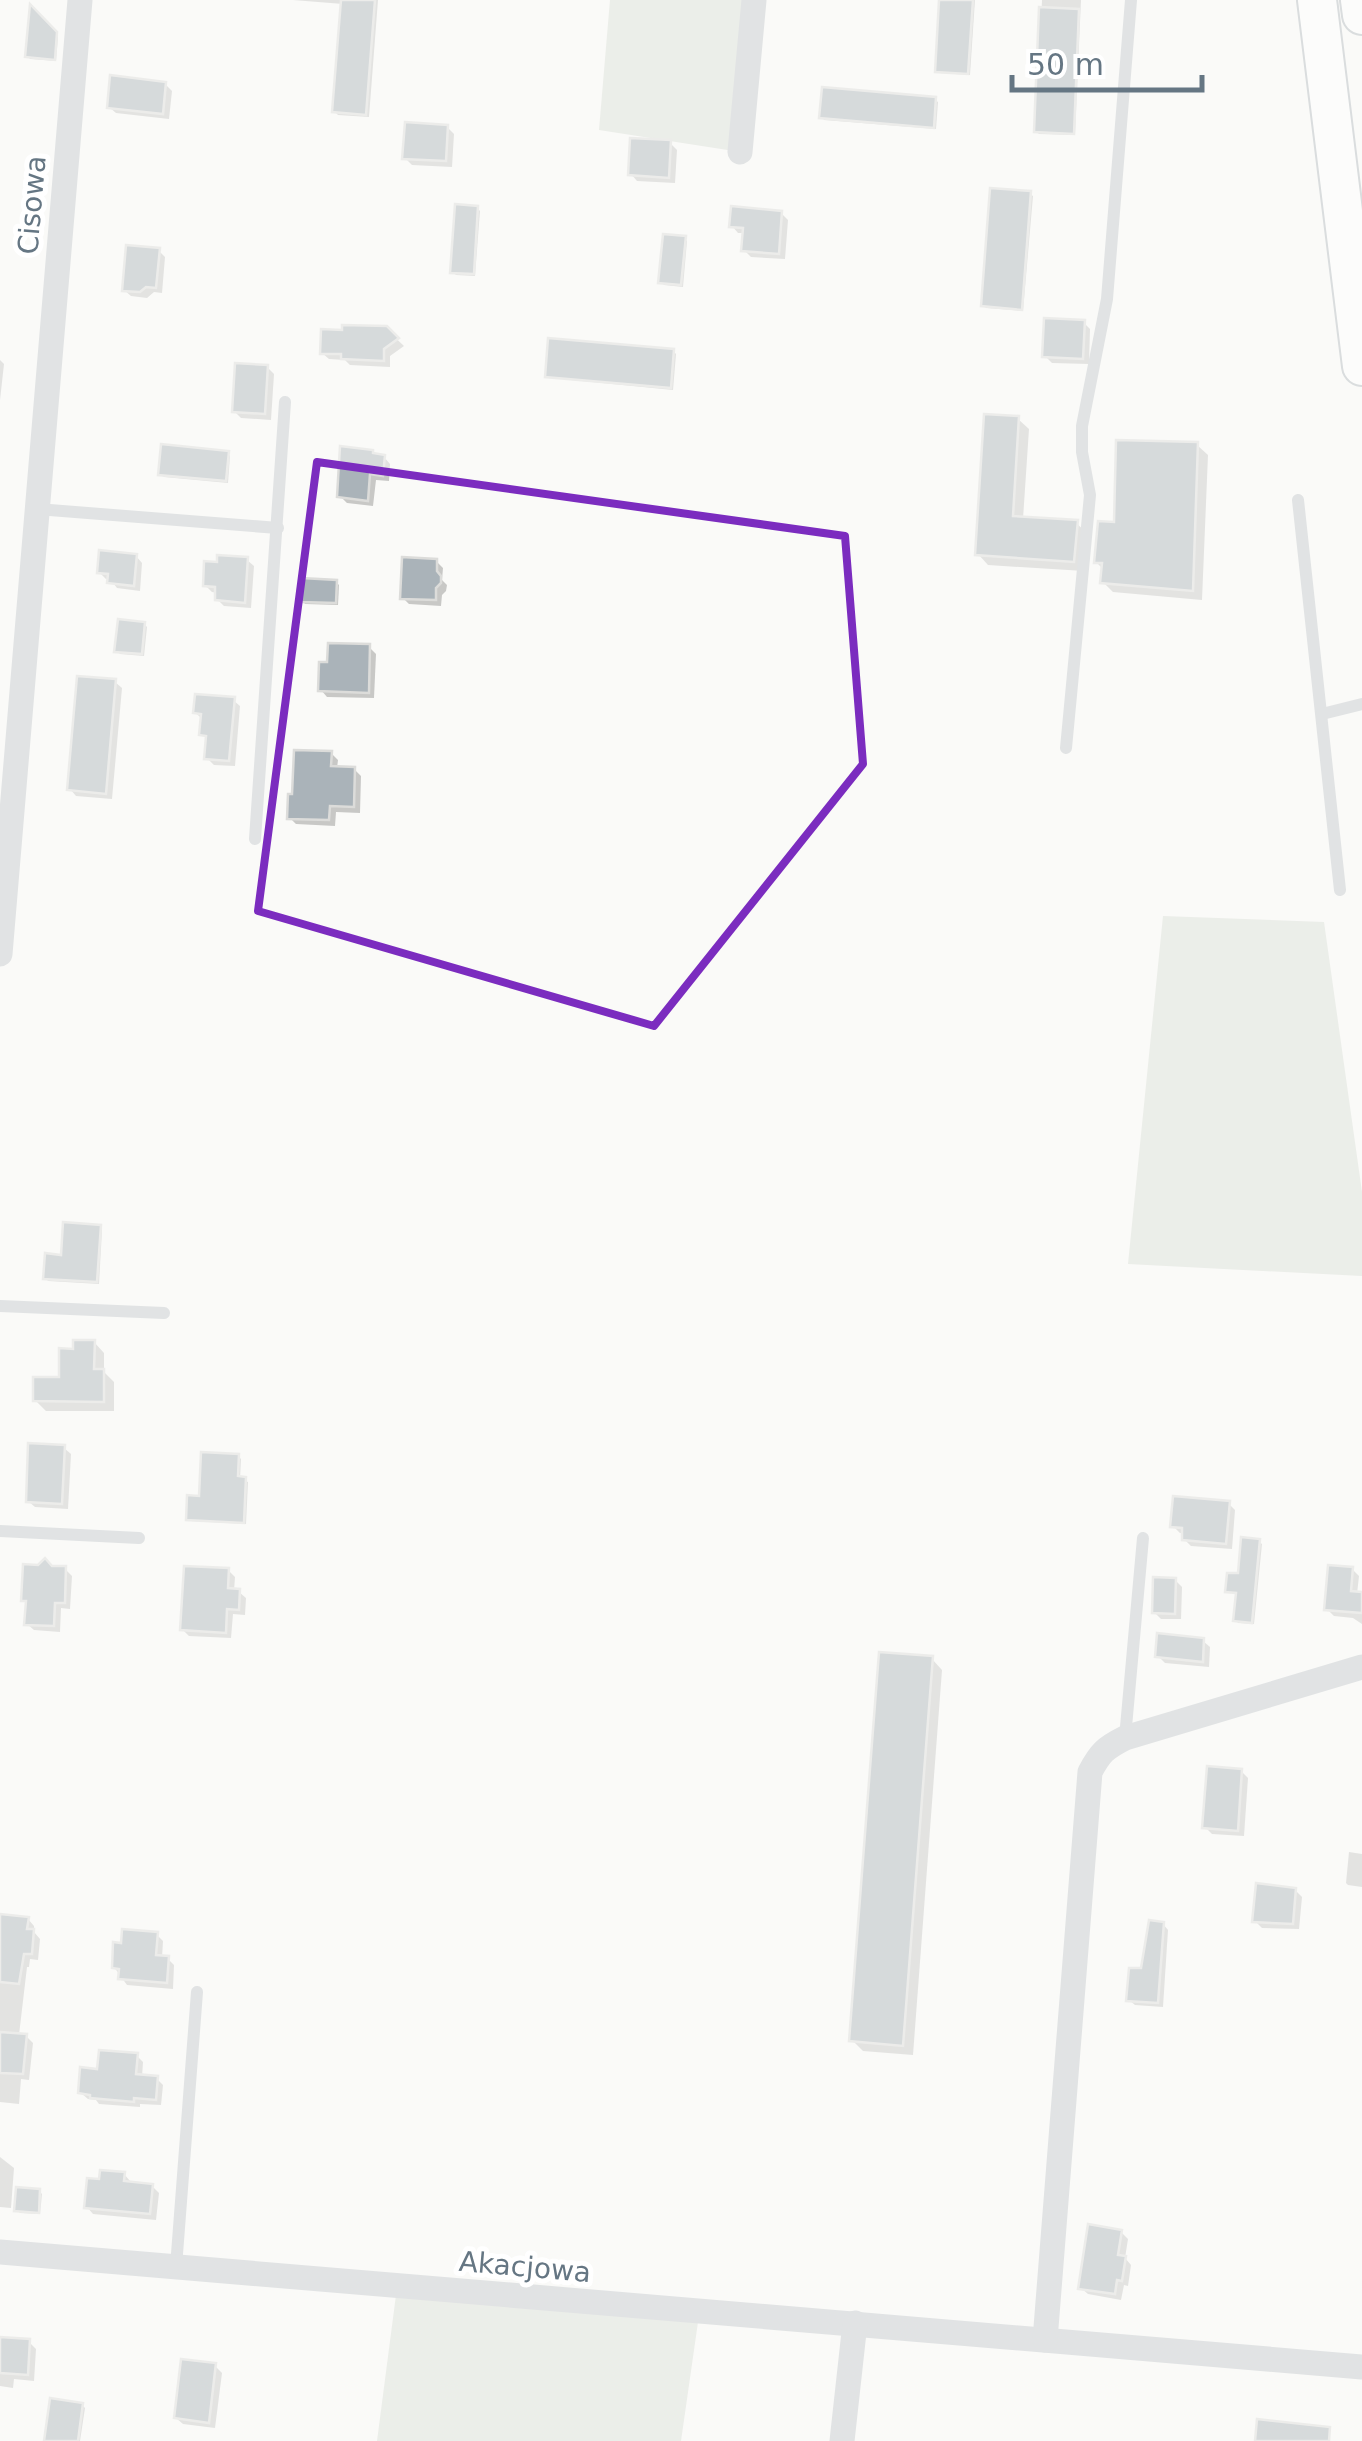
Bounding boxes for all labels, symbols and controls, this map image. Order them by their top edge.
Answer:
scale bar [1012,30,1202,92]
text: 50 m [1027,47,1104,82]
street label: Cisowa [11,154,53,256]
street label: Akacjowa [458,2245,592,2289]

